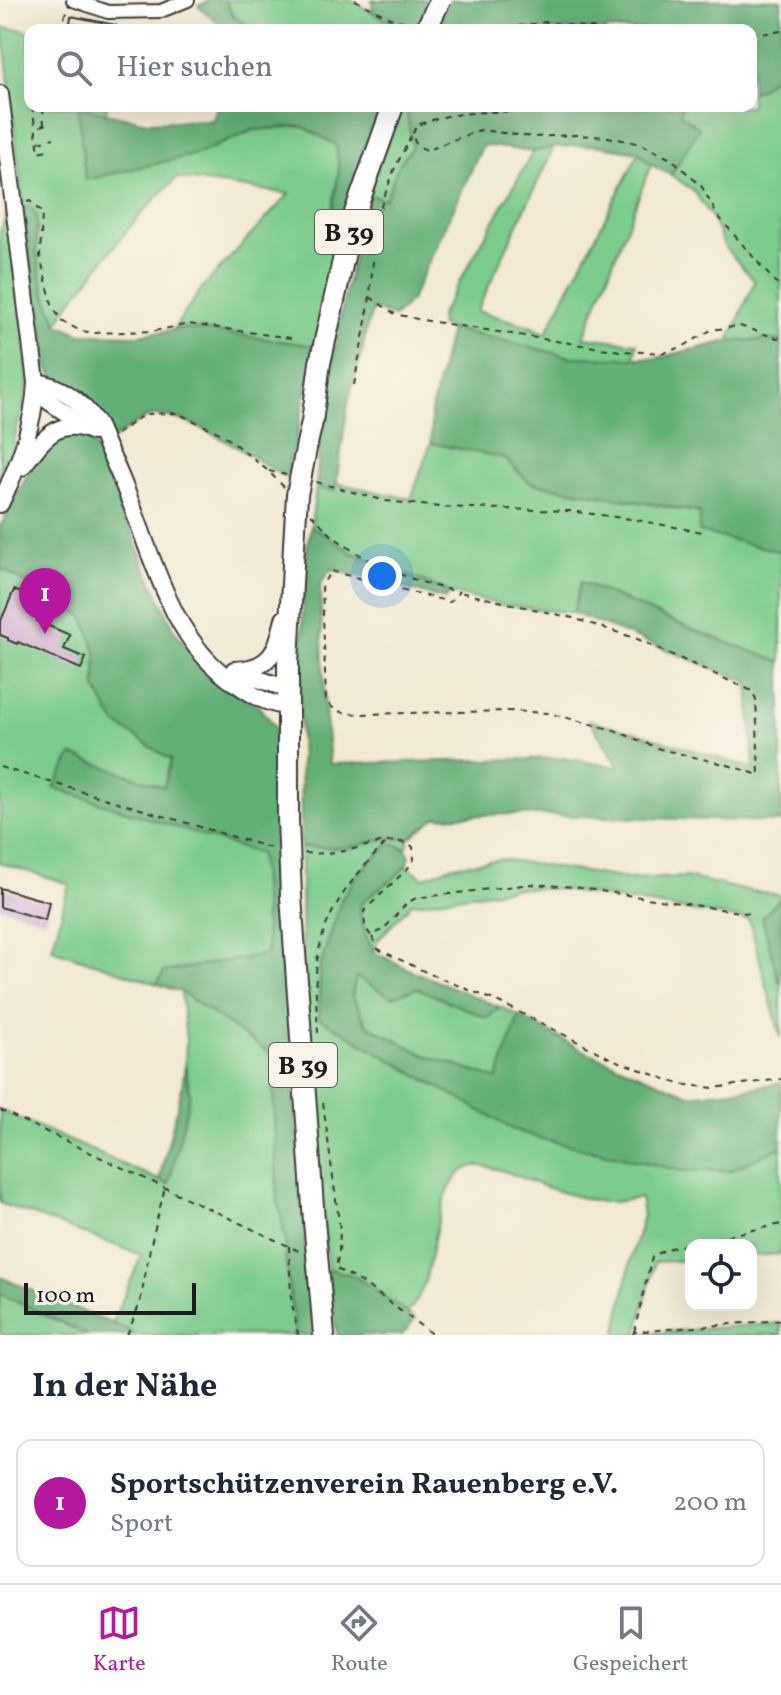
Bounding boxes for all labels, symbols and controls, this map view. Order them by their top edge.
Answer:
search box [24,24,757,112]
icon: search [52,46,96,90]
text: Hier suchen [116,47,273,89]
road number: B 39 [315,210,383,254]
your location [362,556,402,596]
pin: 1 [19,568,71,634]
road number: B 39 [269,1043,337,1087]
map controls [685,1239,757,1311]
button: locate [685,1239,757,1311]
scale bar [24,1279,196,1315]
text: 100 m [36,1281,95,1312]
text: In der Nähe [32,1364,217,1411]
text: Sportschützenverein Rauenberg e.V. [110,1464,618,1506]
text: 1 [55,1485,65,1521]
text: 200 m [673,1485,747,1521]
text: Sport [110,1506,173,1542]
tab: Karte [93,1601,146,1680]
tab: Route [331,1601,388,1680]
tab: Gespeichert [573,1601,688,1680]

